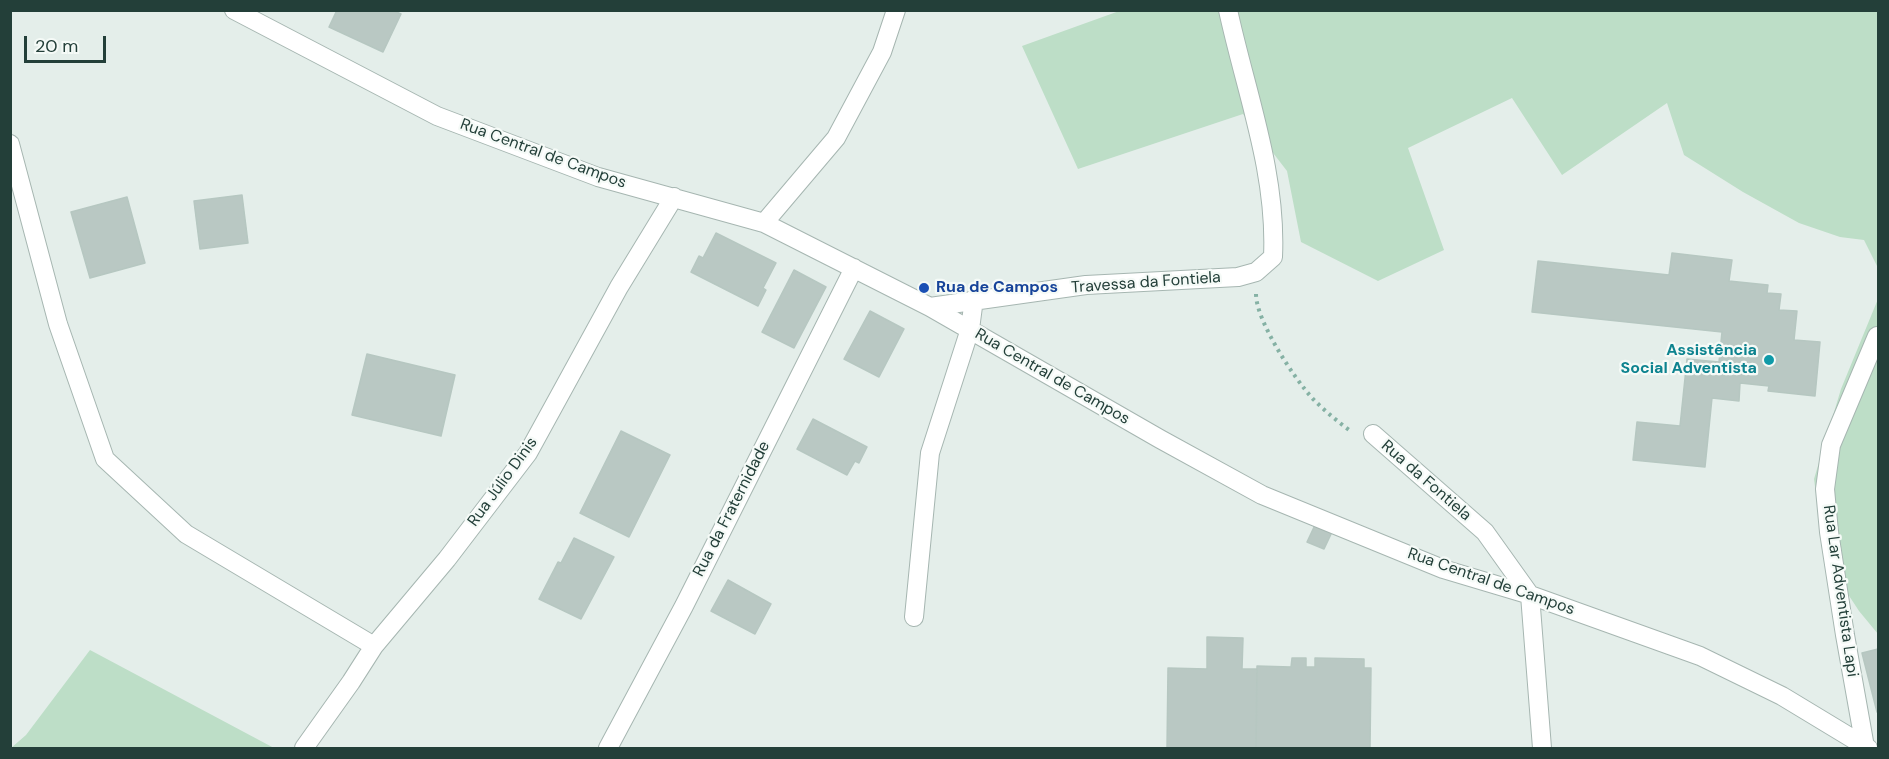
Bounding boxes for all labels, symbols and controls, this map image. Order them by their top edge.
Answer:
scale bar [27,24,110,62]
text: 20 m [35,34,78,58]
street label: Rua Central de Campos [457,115,629,193]
street label: Travessa da Fontiela [1071,268,1221,298]
place label: Rua de Campos [936,278,1058,298]
marker: Rua de Campos [917,281,931,295]
street label: Rua Central de Campos [971,325,1133,429]
place label: Assistência Social Adventista [1621,341,1757,379]
marker: Assistência Social Adventista [1762,353,1776,367]
street label: Rua Júlio Dinis [464,434,542,530]
street label: Rua da Fontiela [1377,437,1475,525]
street label: Rua da Fraternidade [690,438,774,580]
street label: Rua Lar Adventista Lapi [1818,504,1862,678]
street label: Rua Central de Campos [1405,544,1577,620]

